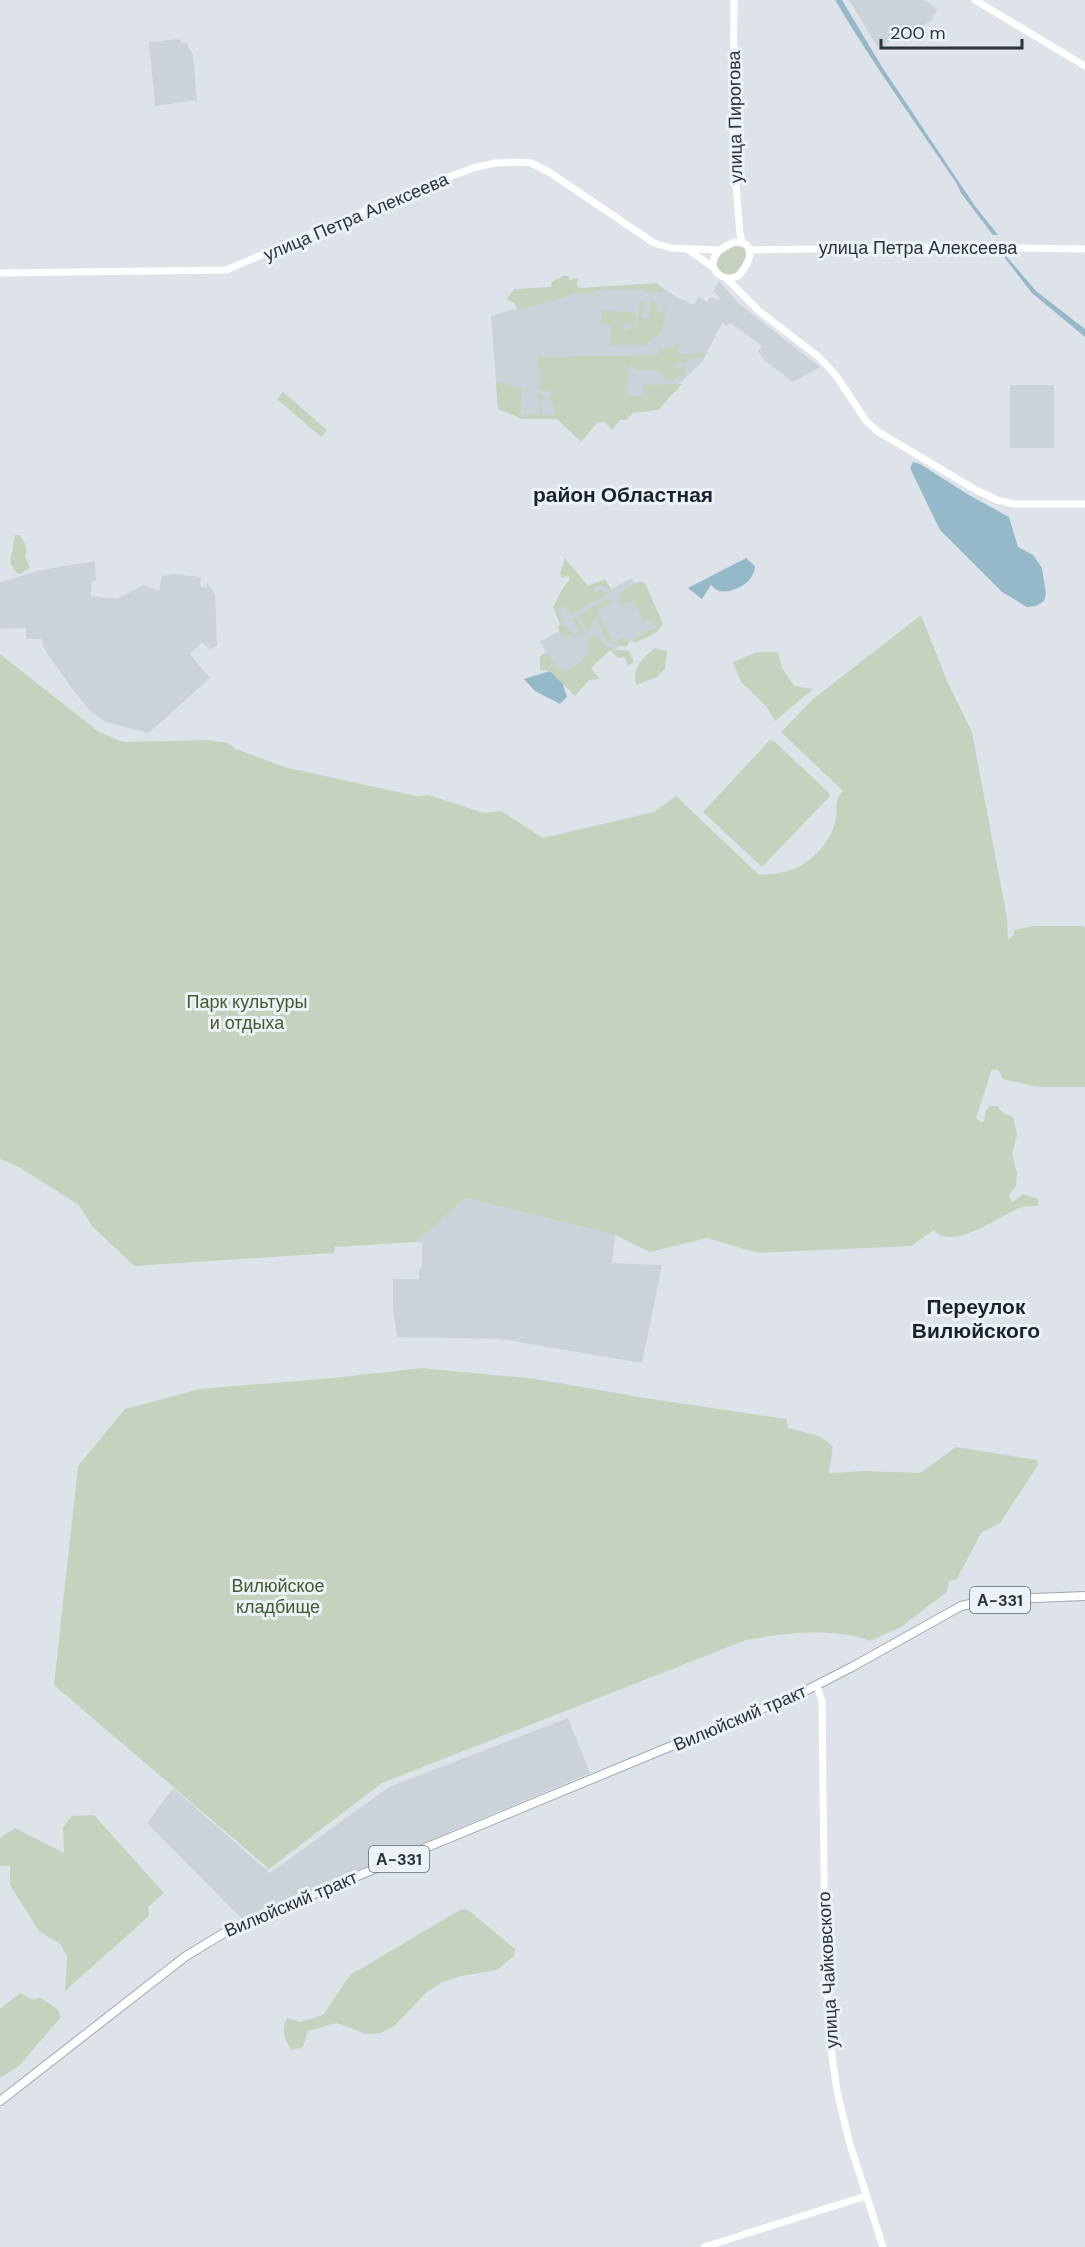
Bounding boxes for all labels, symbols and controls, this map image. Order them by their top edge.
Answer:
scale bar [881,12,1022,50]
text: 200 m [890,21,946,45]
street label: улица Пирогова [722,49,748,184]
street label: улица Петра Алексеева [260,167,453,267]
street label: улица Петра Алексеева [819,236,1018,260]
district label: район Областная [533,481,713,509]
park label: Парк культуры и отдыха [187,990,307,1035]
district label: Переулок Вилюйского [912,1293,1040,1345]
park label: Вилюйское кладбище [231,1574,325,1619]
road number: А-331 [970,1587,1030,1613]
street label: Вилюйский тракт [670,1679,810,1757]
road number: А-331 [369,1846,429,1872]
street label: Вилюйский тракт [221,1865,361,1943]
street label: улица Чайковского [812,1891,844,2049]

